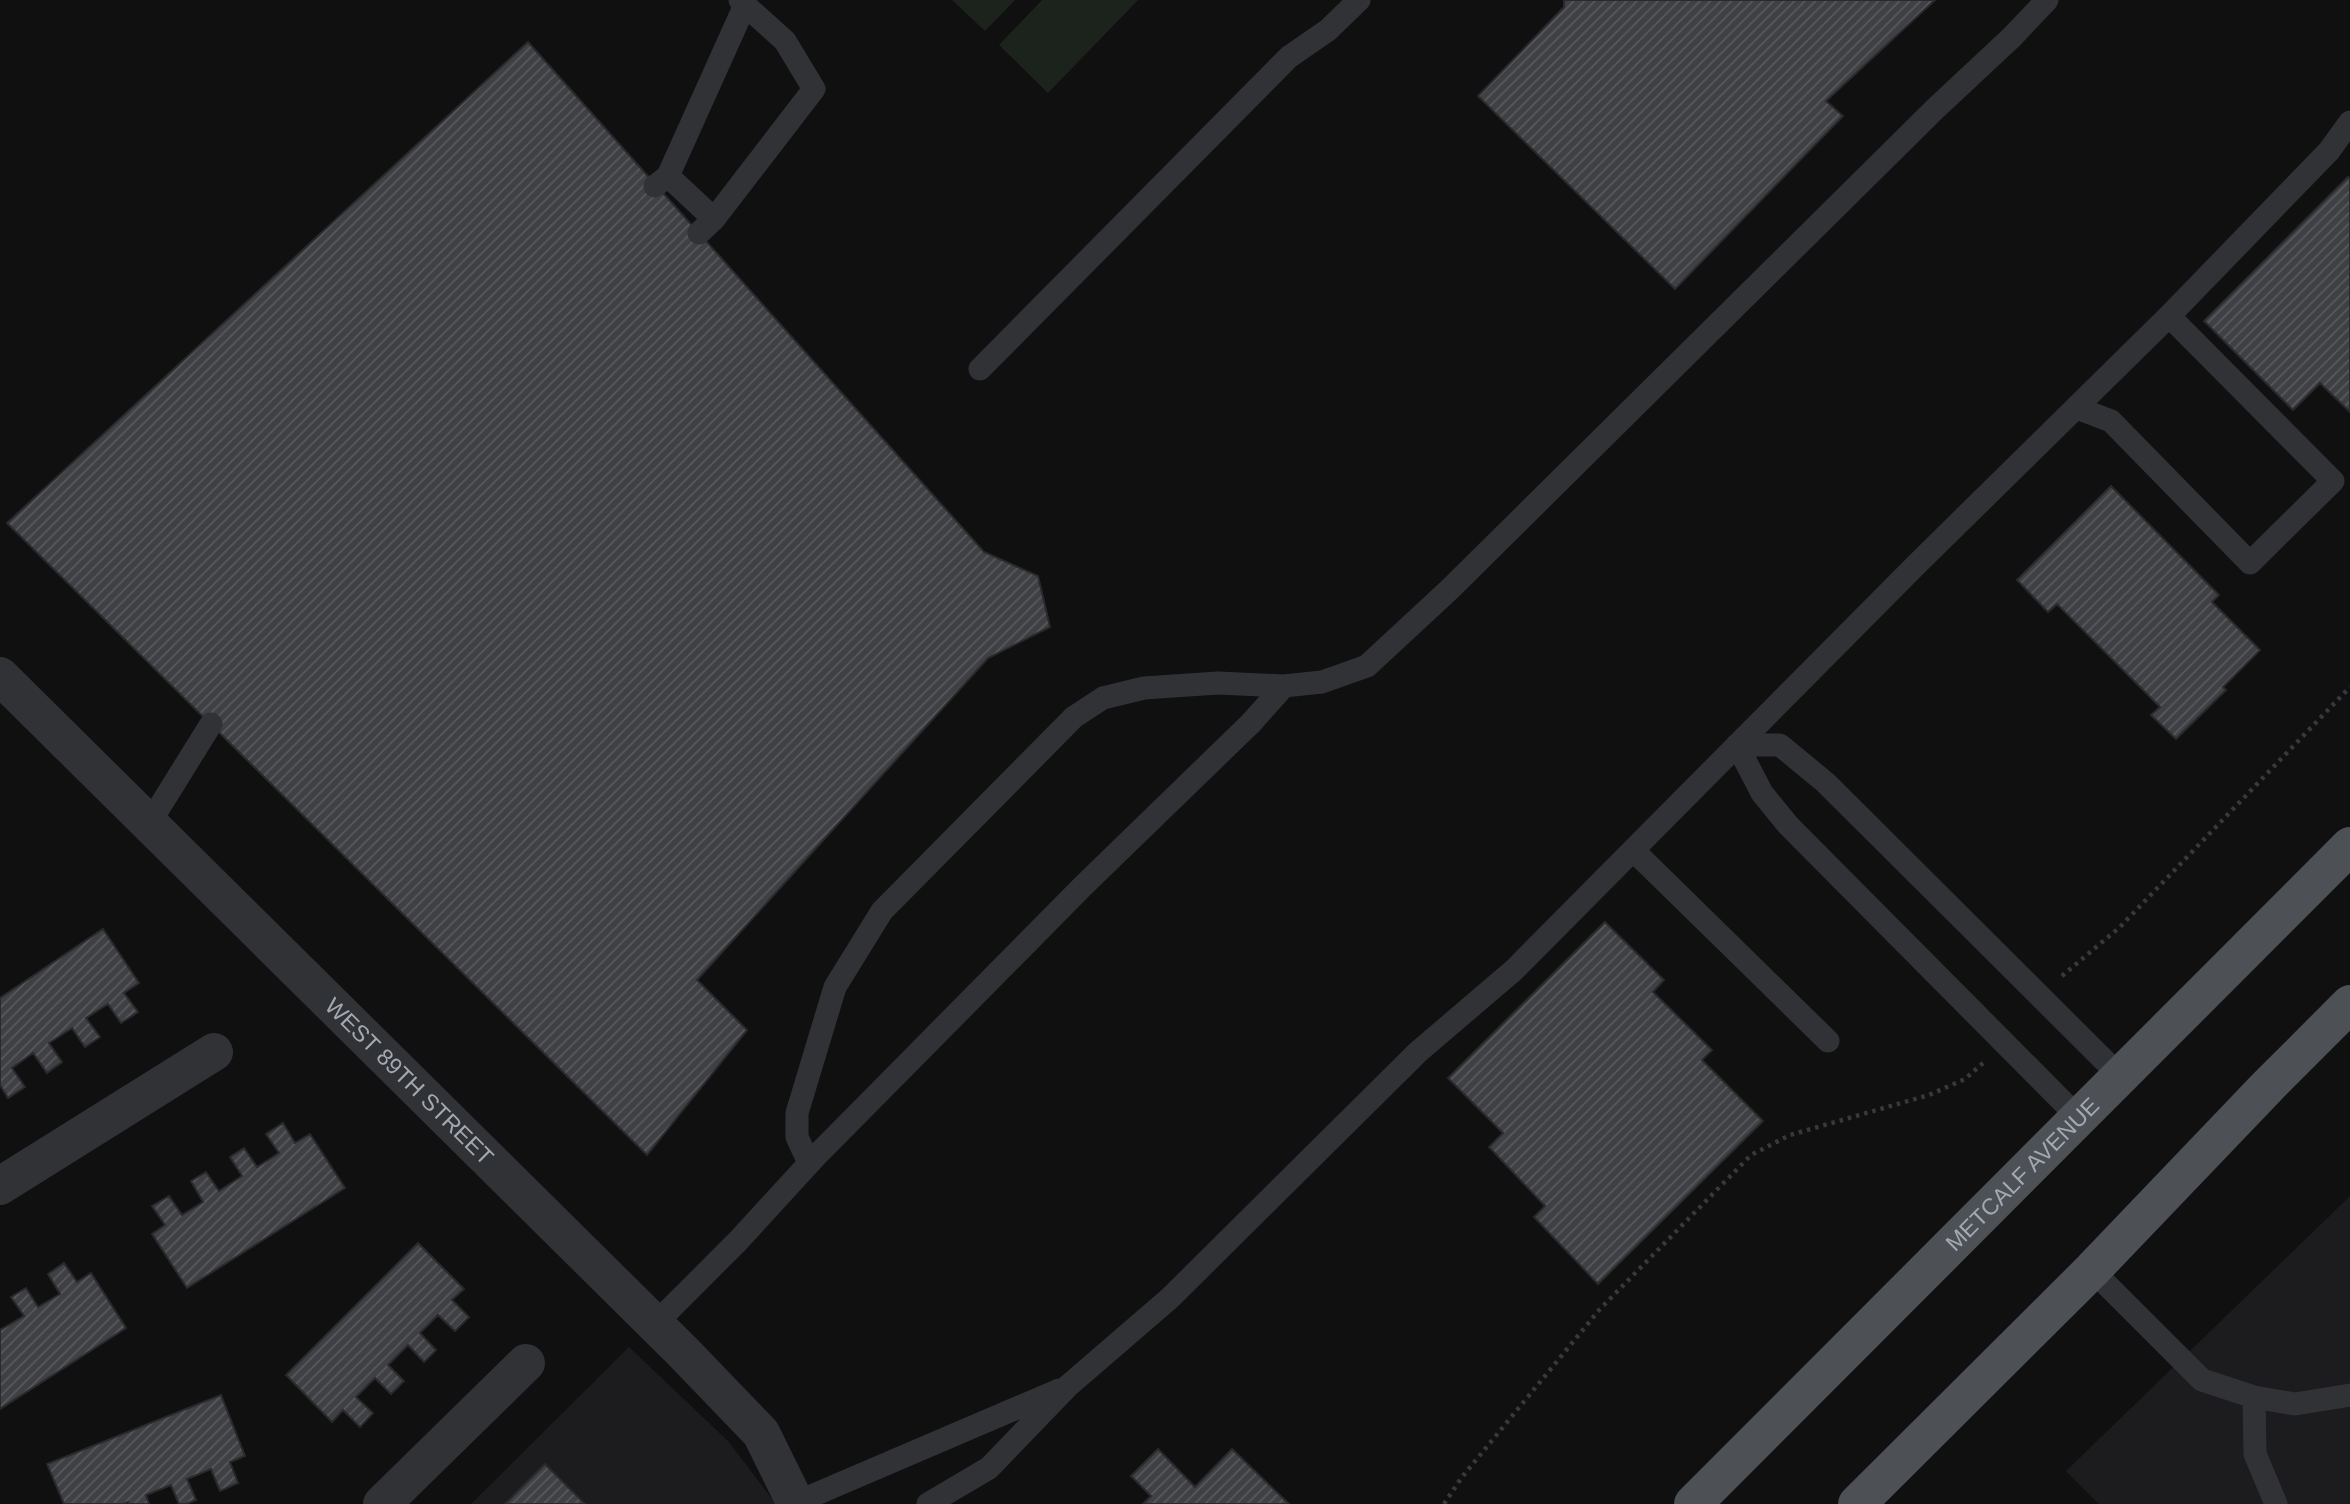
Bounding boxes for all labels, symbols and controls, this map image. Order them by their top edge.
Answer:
street label: WEST 89TH STREET [320,992,499,1170]
street label: METCALF AVENUE [1940,1092,2104,1256]

